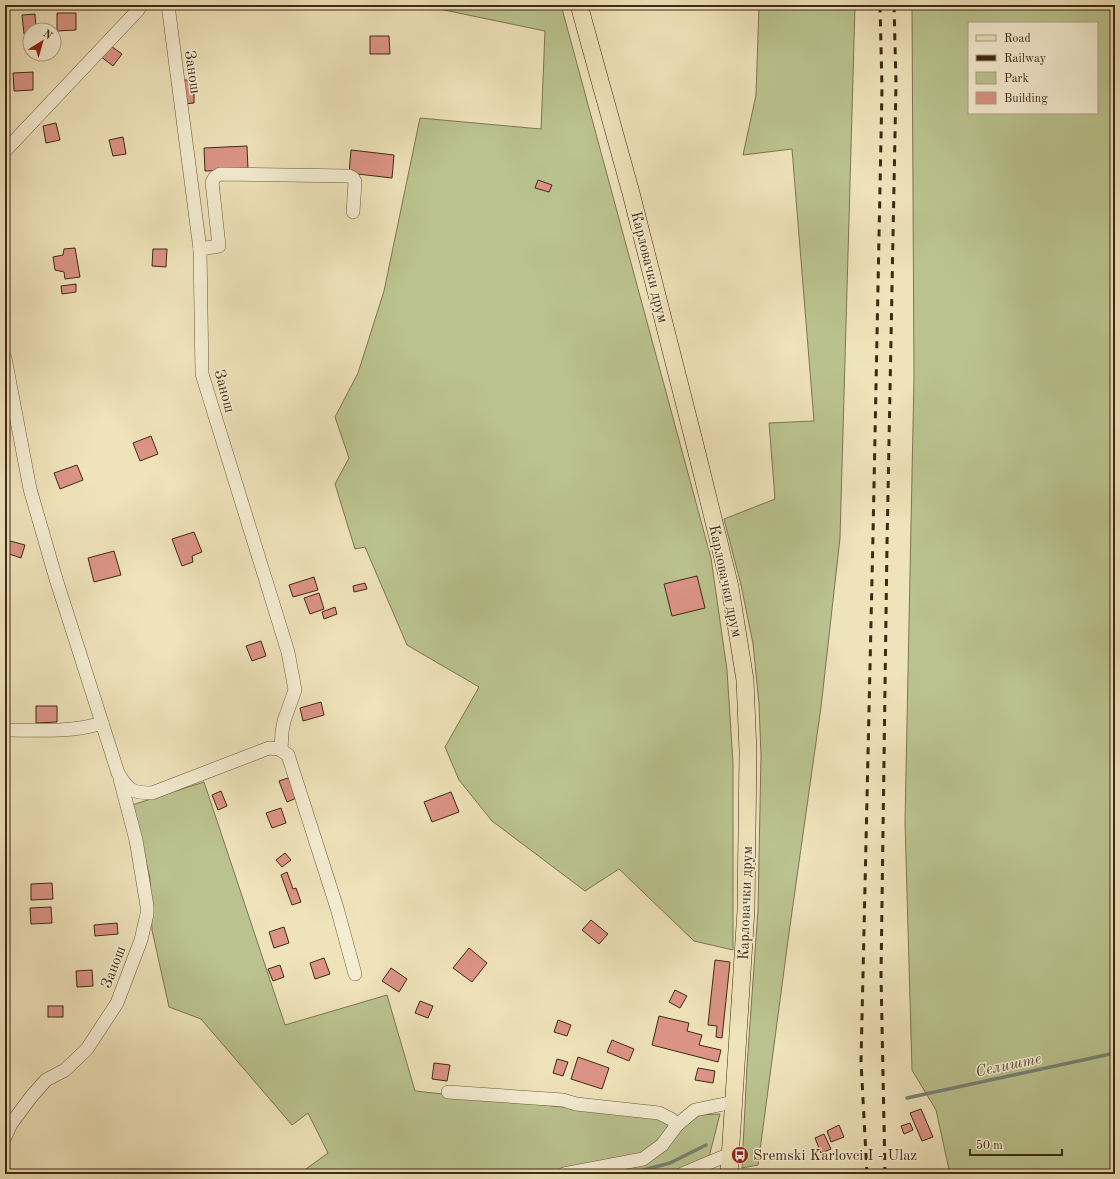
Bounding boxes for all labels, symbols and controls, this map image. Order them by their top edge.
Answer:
north arrow [22,22,62,62]
legend [968,22,1098,114]
text: N [40,28,54,42]
text: Road [1004,33,1031,45]
street label: Занош [181,49,202,95]
text: Railway [1004,53,1047,65]
text: Park [1004,73,1029,85]
text: Building [1004,93,1048,105]
street label: Карловачки друм [627,210,670,325]
street label: Занош [211,368,236,415]
street label: Карловачки друм [705,524,744,639]
street label: Карловачки друм [737,845,756,960]
street label: Занош [100,944,129,991]
water label: Селиште [974,1051,1043,1081]
scale bar [970,1131,1062,1157]
text: 50 m [976,1139,1003,1152]
bus stop icon: Sremski Karlovci I - Ulaz [730,1145,750,1165]
place label: Sremski Karlovci I - Ulaz [753,1149,917,1164]

